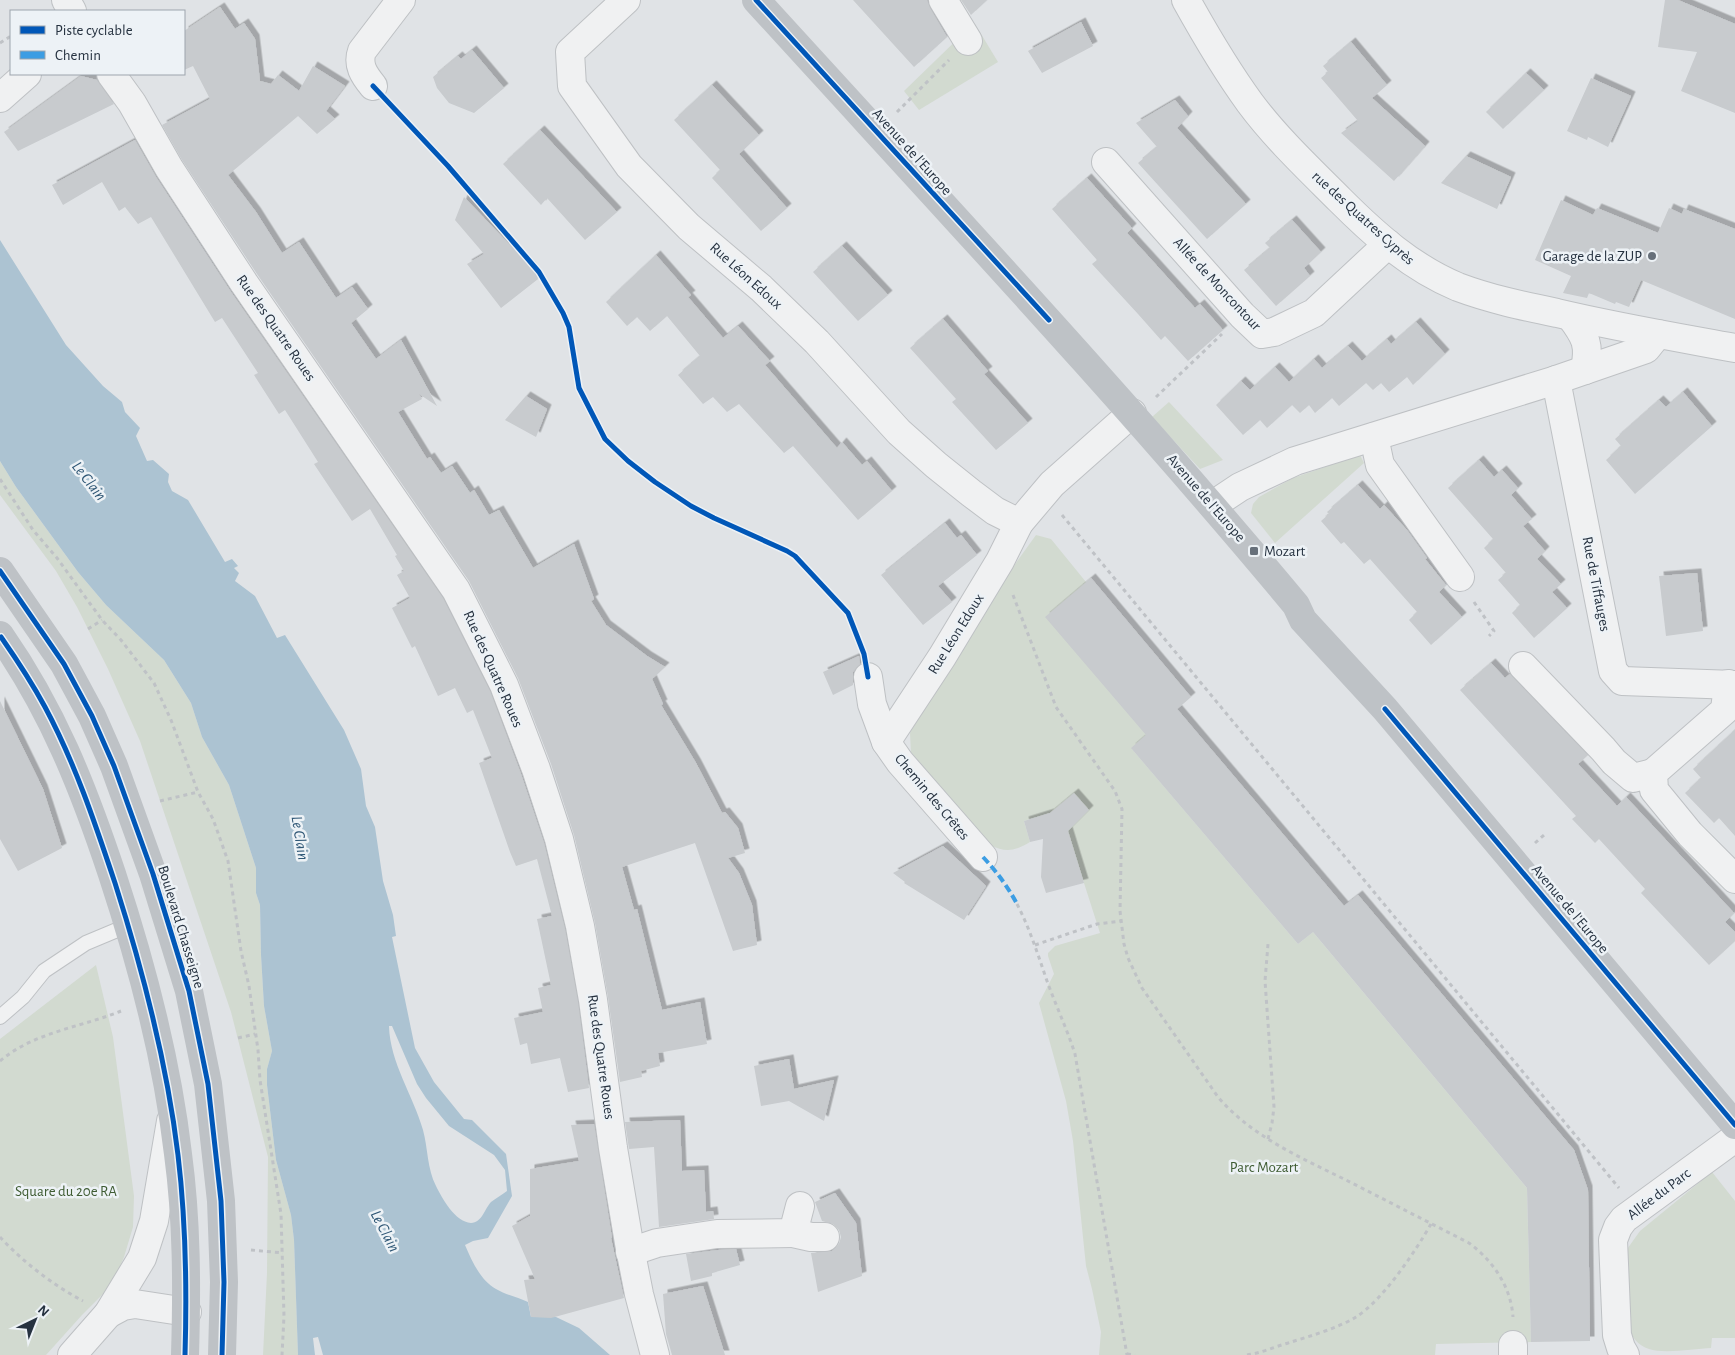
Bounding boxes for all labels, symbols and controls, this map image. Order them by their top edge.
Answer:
legend [10,10,185,75]
text: Piste cyclable [55,23,133,38]
text: Chemin [55,48,101,63]
street label: Avenue de l'Europe [869,106,955,198]
street label: rue des Quatres Cyprès [1309,168,1417,268]
street label: Allée de Moncontour [1170,235,1264,333]
street label: Rue Léon Edoux [707,240,785,313]
place label: Garage de la ZUP [1543,249,1642,264]
marker: Garage de la ZUP [1646,250,1658,262]
street label: Rue des Quatre Roues [234,272,318,384]
street label: Avenue de l'Europe [1164,451,1248,545]
water label: Le Clain [69,459,109,503]
street label: Rue de Tiffauges [1579,535,1613,633]
place label: Mozart [1264,544,1305,559]
marker: Mozart [1248,545,1260,557]
street label: Rue Léon Edoux [925,591,987,677]
street label: Rue des Quatre Roues [460,608,526,730]
street label: Chemin des Crêtes [892,751,972,843]
water label: Le Clain [289,815,311,861]
street label: Avenue de l'Europe [1529,862,1611,956]
street label: Boulevard Chasseigne [155,864,207,990]
street label: Rue des Quatre Roues [585,993,617,1121]
park label: Parc Mozart [1230,1160,1298,1175]
street label: Allée du Parc [1625,1165,1694,1223]
park label: Square du 20e RA [15,1184,117,1199]
water label: Le Clain [367,1208,403,1254]
north arrow [10,1295,60,1345]
text: N [35,1303,52,1320]

